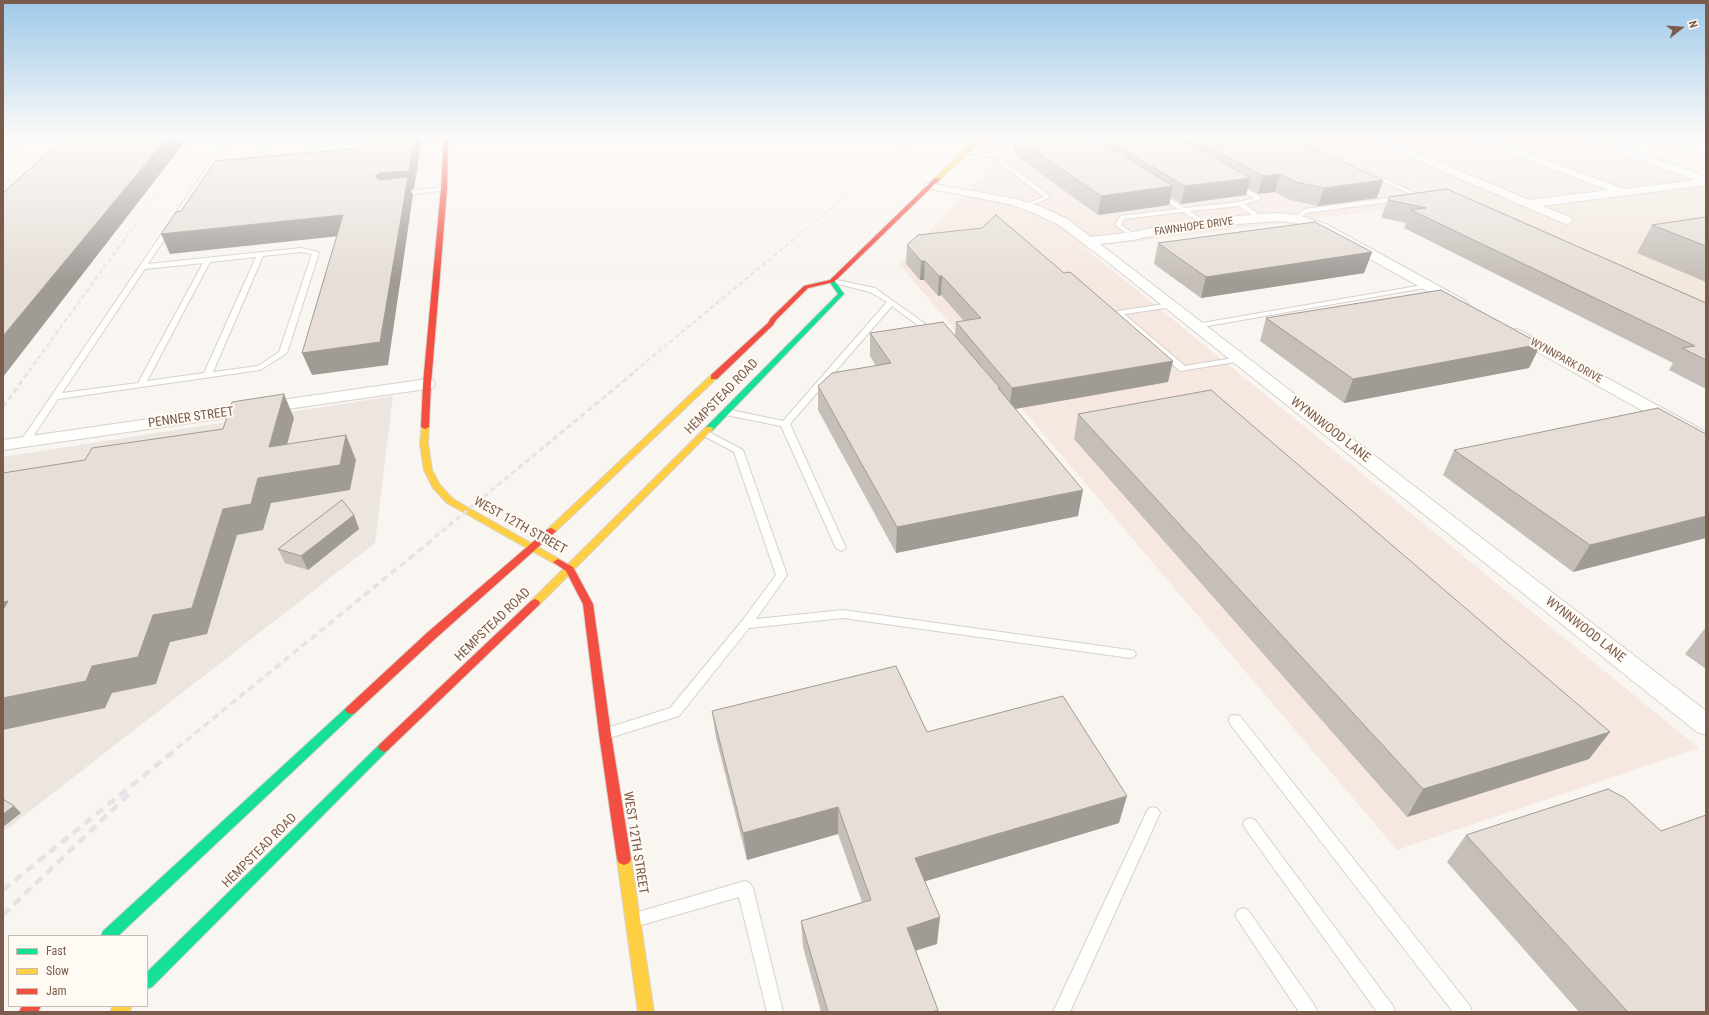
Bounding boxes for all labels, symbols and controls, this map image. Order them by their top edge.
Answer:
north arrow [1661,8,1701,48]
text: N [1686,19,1700,29]
street label: FAWNHOPE DRIVE [1154,215,1234,239]
street label: WYNNPARK DRIVE [1528,336,1604,386]
street label: HEMPSTEAD ROAD [682,356,762,438]
street label: WYNNWOOD LANE [1287,394,1373,466]
street label: PENNER STREET [147,404,235,432]
street label: WEST 12TH STREET [471,494,569,558]
street label: HEMPSTEAD ROAD [452,585,534,665]
street label: WYNNWOOD LANE [1542,594,1628,666]
street label: WEST 12TH STREET [619,791,651,895]
street label: HEMPSTEAD ROAD [220,811,300,891]
legend [8,935,148,1007]
text: Fast [46,944,66,958]
text: Slow [46,964,69,978]
text: Jam [46,984,67,998]

